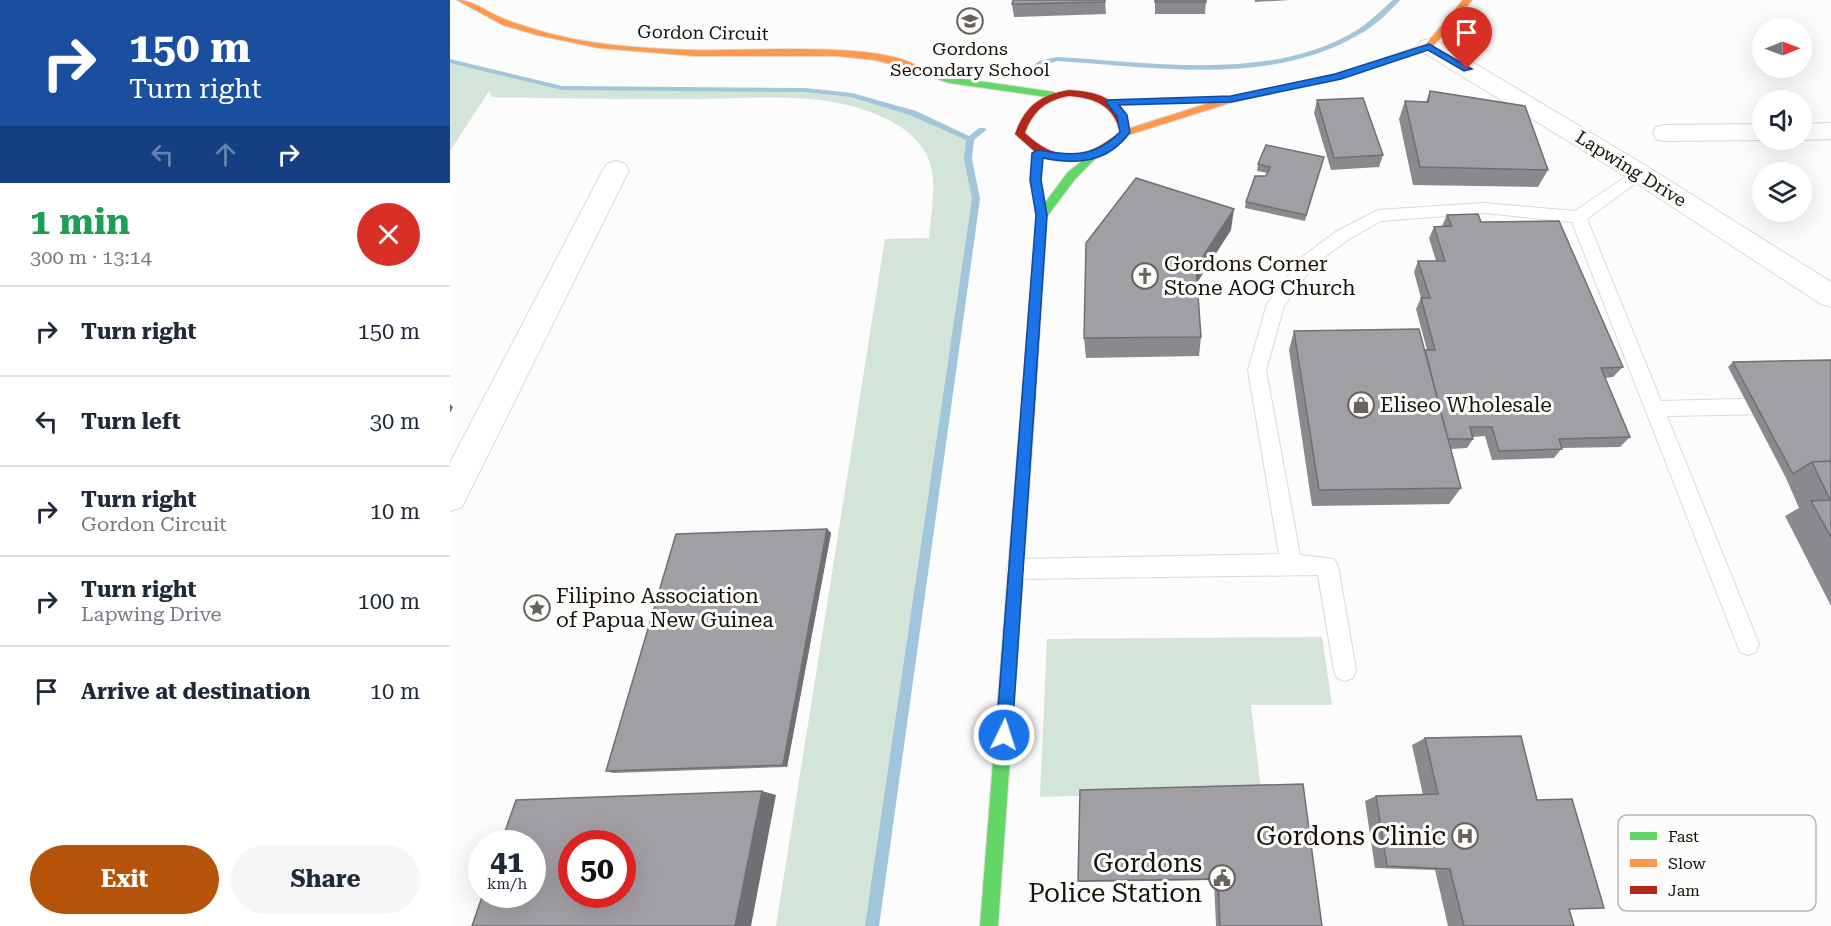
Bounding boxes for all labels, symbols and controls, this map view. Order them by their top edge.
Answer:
school or university icon: Gordons Secondary School [955,6,985,36]
pin [1441,7,1492,69]
icon: arrive [1450,16,1483,49]
north arrow [1752,18,1812,78]
map controls [1752,18,1812,222]
street label: Gordon Circuit [637,21,769,44]
text: 150 m [129,23,251,72]
icon: right [30,24,108,102]
place label: Gordons Secondary School [890,38,1050,80]
text: Turn right [129,73,262,105]
button: sound [1752,90,1812,150]
street label: Lapwing Drive [1572,126,1691,211]
icon: left [146,138,179,171]
icon: ahead [209,138,242,171]
icon: right [272,138,305,171]
button: layers [1752,162,1812,222]
text: 1 min [30,201,130,243]
button: close [357,203,420,266]
text: 300 m · 13:14 [30,245,152,269]
place label: Gordons Corner Stone AOG Church [1164,252,1356,300]
church icon: Gordons Corner Stone AOG Church [1130,261,1160,291]
icon: right [30,315,63,348]
text: Turn right [81,319,196,344]
text: 150 m [357,319,420,344]
shop icon: Eliseo Wholesale [1346,390,1376,420]
place label: Eliseo Wholesale [1380,393,1552,417]
icon: left [30,405,63,438]
text: Turn left [81,409,181,434]
text: 30 m [370,409,420,434]
text: Turn right [81,487,196,512]
icon: right [30,495,63,528]
text: 10 m [370,499,420,524]
text: Gordon Circuit [81,512,227,536]
text: Turn right [81,577,196,602]
place label: Filipino Association of Papua New Guinea [556,584,774,632]
icon: right [30,585,63,618]
text: 100 m [357,589,420,614]
place icon: Filipino Association of Papua New Guinea [522,593,552,623]
text: Lapwing Drive [81,602,222,626]
icon: arrive [30,675,63,708]
text: Arrive at destination [81,679,310,704]
text: 10 m [370,679,420,704]
position arrow [972,703,1036,767]
legend [1618,815,1816,911]
place label: Gordons Clinic [1256,821,1446,851]
hospital icon: Gordons Clinic [1450,821,1480,851]
text: Fast [1668,827,1699,846]
speed limit sign: 50 [558,830,636,908]
text: 41 [490,844,524,879]
button: Exit [30,845,219,914]
button: Share [231,845,420,914]
place label: Gordons Police Station [1028,848,1202,908]
text: Slow [1668,854,1706,873]
public building icon: Gordons Police Station [1207,863,1237,893]
text: km/h [487,875,527,893]
text: Jam [1668,881,1700,900]

